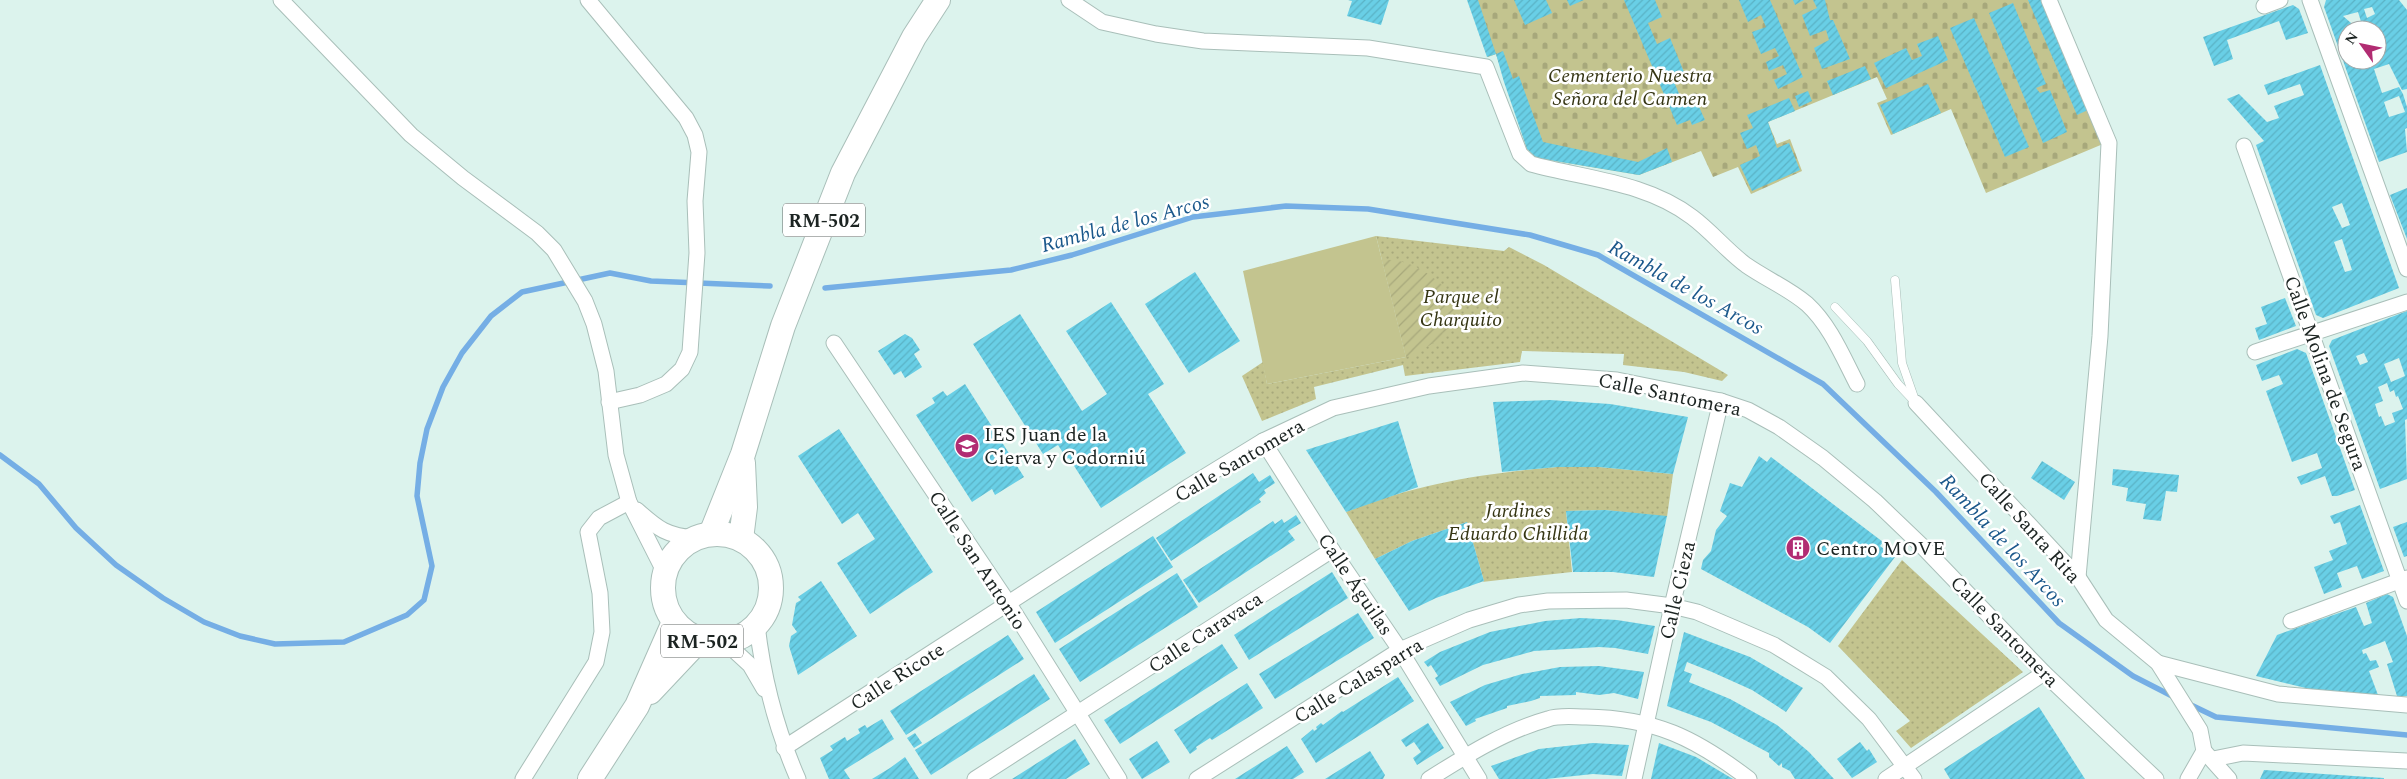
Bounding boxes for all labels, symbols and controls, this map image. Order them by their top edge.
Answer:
north arrow [2337,20,2387,70]
text: N [2340,28,2363,49]
park label: Cementerio Nuestra Señora del Carmen [1548,61,1712,114]
water label: Rambla de los Arcos [1038,186,1214,262]
road number: RM-502 [783,204,865,236]
water label: Rambla de los Arcos [1602,232,1769,344]
street label: Calle Molina de Segura [2276,272,2374,475]
park label: Parque el Charquito [1420,282,1502,335]
street label: Calle Santomera [1595,365,1744,425]
street label: Calle Santomera [1169,411,1310,510]
place label: IES Juan de la Cierva y Codorniú [984,420,1146,473]
school or university icon: IES Juan de la Cierva y Codorniú [954,433,980,459]
street label: Calle Santa Rita [1971,465,2088,590]
water label: Rambla de los Arcos [1932,466,2073,615]
street label: Calle San Antonio [921,485,1034,636]
park label: Jardines Eduardo Chillida [1448,496,1588,549]
street label: Calle Águilas [1310,527,1401,642]
place label: Centro MOVE [1816,534,1945,564]
building icon: Centro MOVE [1785,535,1811,561]
street label: Calle Cieza [1652,538,1704,643]
street label: Calle Santomera [1943,569,2066,695]
street label: Calle Caravaca [1142,584,1269,681]
road number: RM-502 [661,624,743,658]
street label: Calle Calasparra [1288,630,1429,731]
street label: Calle Ricote [844,635,951,719]

